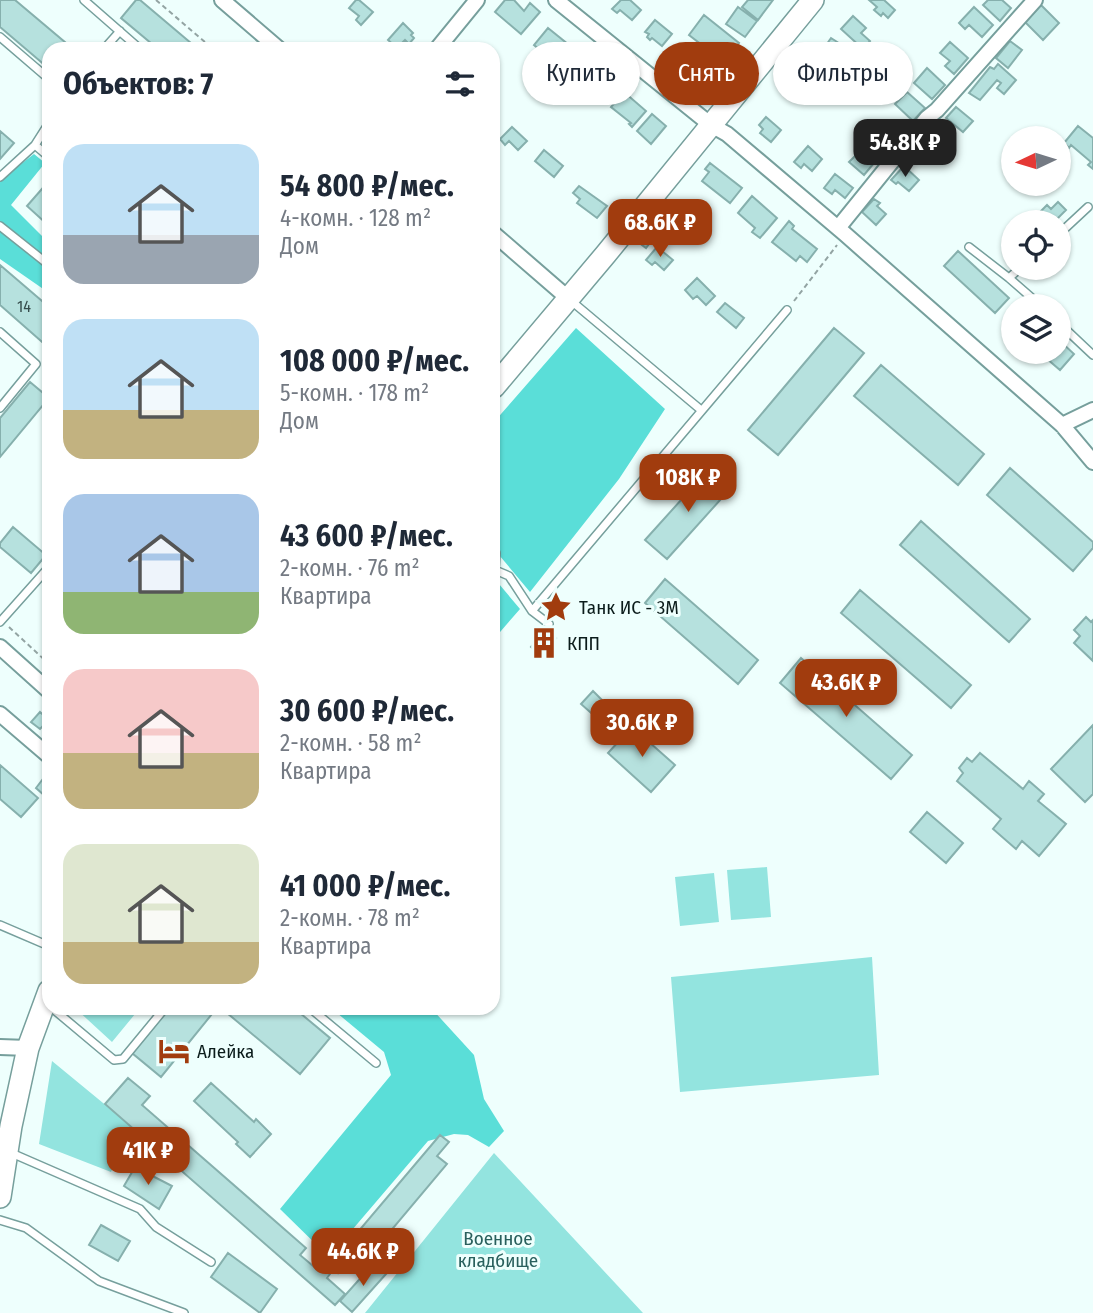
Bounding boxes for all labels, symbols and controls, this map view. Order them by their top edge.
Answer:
chip: Купить [522,42,640,105]
chip: Снять [654,42,759,105]
chip: Фильтры [773,42,913,105]
icon: filters [441,65,479,103]
text: Объектов: 7 [63,66,213,102]
pin: 54.8K ₽ [840,120,970,179]
north arrow [1001,126,1071,196]
map controls [1001,126,1071,364]
text: 54.8K ₽ [869,128,941,156]
text: 54 800 ₽/мес. [280,168,454,204]
icon: home [119,172,203,256]
pin: 68.6K ₽ [595,200,725,259]
text: 4-комн. · 128 m² [280,204,431,232]
text: 68.6K ₽ [624,208,696,236]
button: locate [1001,210,1071,280]
text: Дом [280,232,319,260]
button: layers [1001,294,1071,364]
house number: 14 [17,297,31,316]
text: 108 000 ₽/мес. [280,343,469,379]
icon: home [119,347,203,431]
text: 5-комн. · 178 m² [280,379,429,407]
text: Дом [280,407,319,435]
pin: 108K ₽ [631,454,745,514]
text: 108K ₽ [655,463,721,491]
text: 43 600 ₽/мес. [280,518,453,554]
icon: home [119,522,203,606]
text: 2-комн. · 76 m² [280,554,420,582]
text: Квартира [280,582,372,610]
place icon: Танк ИС - 3М [539,590,573,624]
place label: Танк ИС - 3М [579,596,679,619]
building icon: КПП [527,626,561,660]
place label: КПП [567,632,600,655]
pin: 43.6K ₽ [781,660,911,719]
text: 43.6K ₽ [811,668,881,696]
text: 30 600 ₽/мес. [280,693,454,729]
icon: home [119,697,203,781]
pin: 30.6K ₽ [577,700,707,759]
text: 30.6K ₽ [606,708,678,736]
text: 2-комн. · 58 m² [280,729,421,757]
text: Квартира [280,757,372,785]
text: 41 000 ₽/мес. [280,868,450,904]
icon: home [119,872,203,956]
text: 2-комн. · 78 m² [280,904,420,932]
text: Квартира [280,932,372,960]
hotel icon: Алейка [157,1034,191,1068]
place label: Алейка [197,1040,254,1063]
pin: 41K ₽ [99,1128,197,1187]
text: 41K ₽ [123,1136,173,1164]
park label: Военное кладбище [458,1227,538,1272]
pin: 44.6K ₽ [298,1228,428,1288]
text: 44.6K ₽ [327,1237,399,1265]

